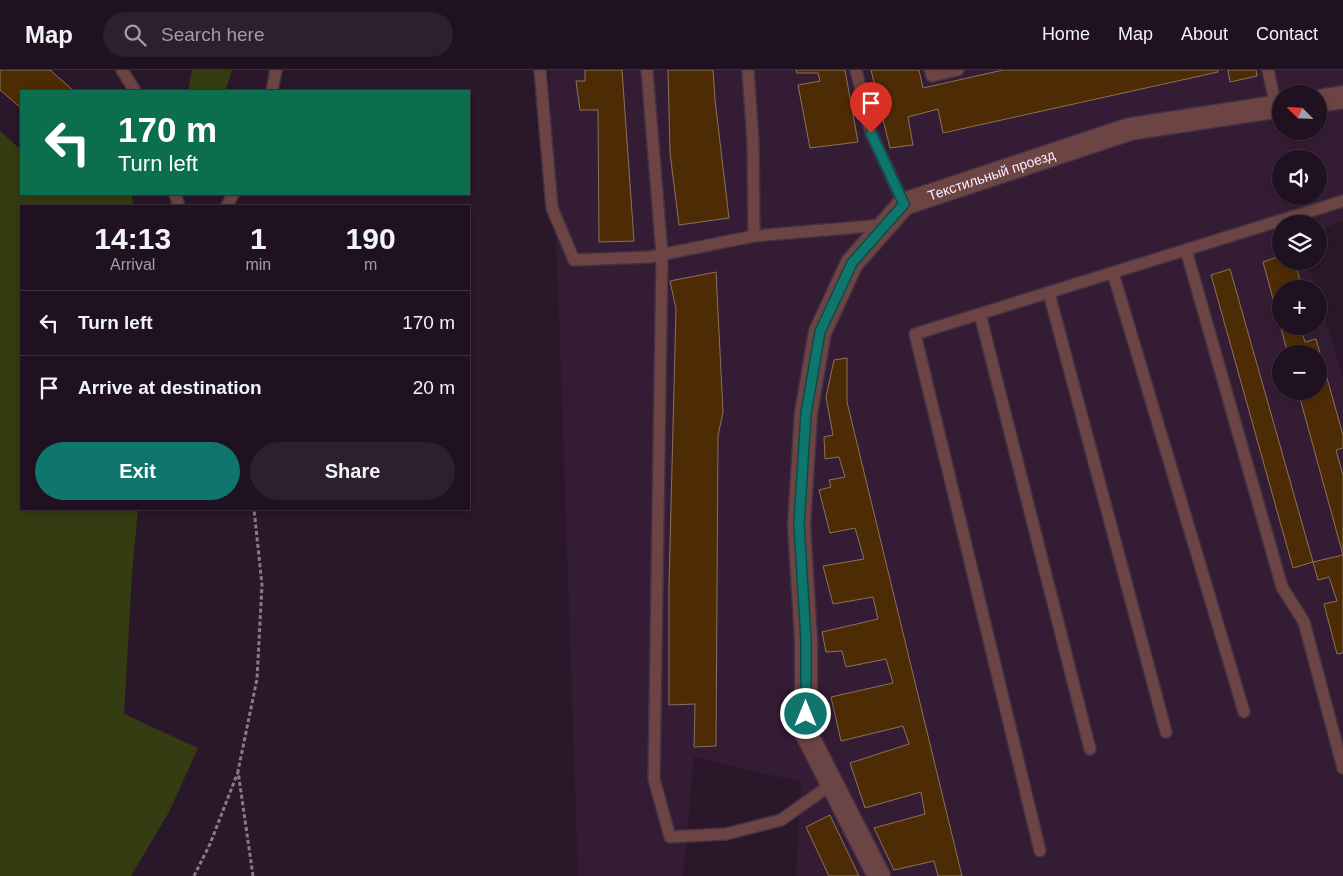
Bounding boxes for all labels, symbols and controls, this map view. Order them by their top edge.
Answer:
search box [103,12,453,57]
text: Map [25,21,73,48]
icon: search [121,21,149,49]
text: Search here [161,24,265,45]
text: Home [1042,24,1090,44]
text: Map [1118,24,1153,44]
text: About [1181,24,1228,44]
text: Contact [1256,24,1318,44]
pin [850,82,892,133]
north arrow [1272,85,1328,140]
map controls [1272,85,1327,400]
icon: arrive [857,89,885,117]
icon: left [35,110,100,175]
text: 170 m [118,110,217,149]
street label: Текстильный проезд [926,146,1057,204]
button: sound [1272,150,1327,205]
text: Turn left [118,151,198,176]
button: layers [1272,215,1327,270]
text: 14:13 [94,222,171,255]
text: 1 [250,222,267,255]
text: 190 [346,222,396,255]
text: Arrival [110,256,155,273]
text: min [245,256,271,273]
text: m [364,256,377,273]
button: + [1272,280,1327,335]
icon: left [35,309,63,337]
text: Turn left [78,312,153,333]
text: 170 m [402,312,455,333]
button: − [1272,345,1327,400]
icon: arrive [35,374,63,402]
text: Arrive at destination [78,377,262,398]
text: 20 m [413,377,455,398]
button: Exit [35,442,240,500]
button: Share [250,442,455,500]
position arrow [779,687,831,739]

